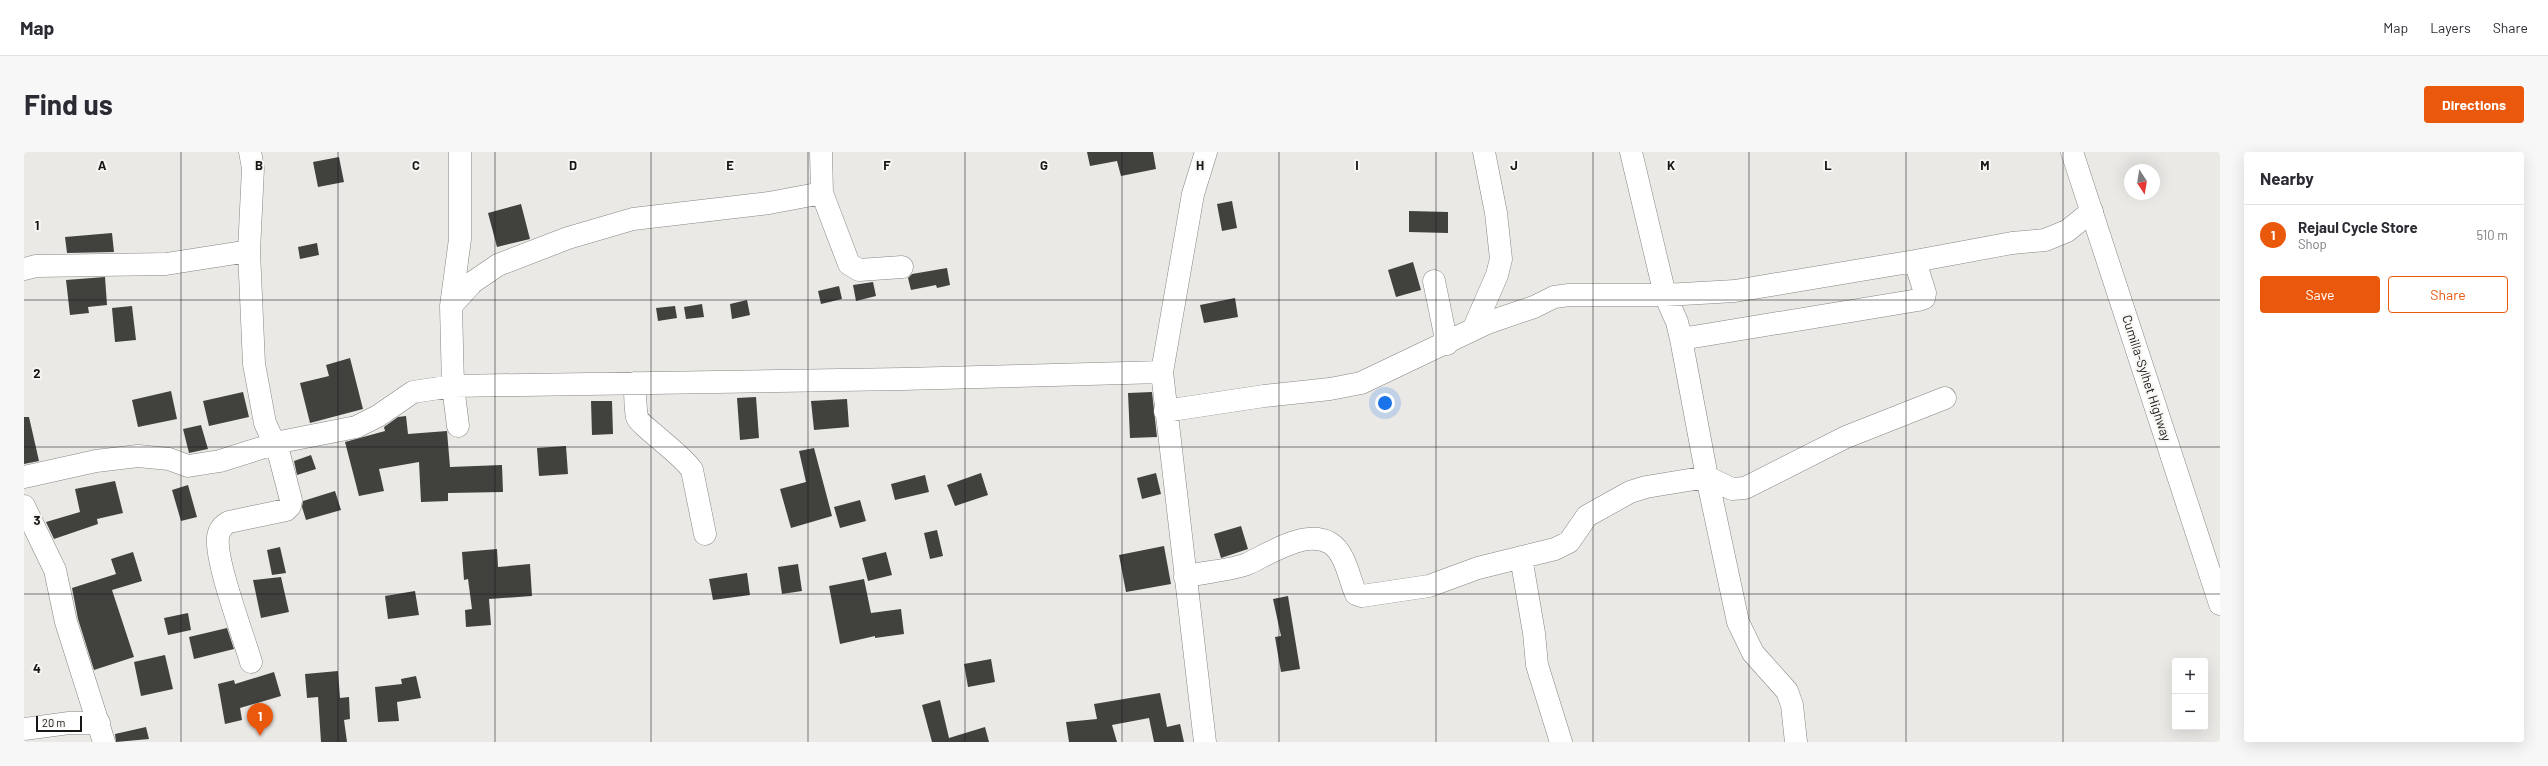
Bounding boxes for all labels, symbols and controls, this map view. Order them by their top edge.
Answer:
text: Map [20,16,54,39]
text: Map [2383,19,2408,36]
text: Layers [2430,19,2471,36]
text: Share [2493,19,2528,36]
button: Directions [2424,86,2524,123]
text: Find us [24,87,113,121]
text: A [98,157,107,173]
text: B [255,157,263,173]
text: C [412,157,420,173]
text: D [569,157,577,173]
text: E [726,157,734,173]
text: F [883,157,891,173]
text: G [1040,157,1048,173]
text: H [1196,157,1204,173]
text: I [1355,157,1359,173]
text: J [1510,157,1518,173]
text: K [1667,157,1675,173]
text: L [1824,157,1832,173]
text: M [1980,157,1990,173]
north arrow [2124,164,2160,200]
text: Nearby [2260,168,2314,188]
text: 1 [35,217,39,233]
text: Rejaul Cycle Store [2298,218,2418,236]
text: 1 [2271,227,2275,243]
text: 510 m [2476,227,2508,243]
text: Shop [2298,236,2327,252]
button: Save [2260,276,2380,313]
button: Share [2388,276,2508,313]
street label: Cumilla-Sylhet Highway [2119,313,2175,443]
text: 2 [33,365,41,381]
your location [1375,393,1395,413]
text: 3 [33,512,41,528]
map controls [2172,658,2208,730]
button: + [2172,658,2208,694]
text: 4 [33,660,41,676]
button: − [2172,694,2208,730]
pin: 1 [247,703,273,736]
scale bar [36,714,82,733]
text: 20 m [42,716,65,729]

